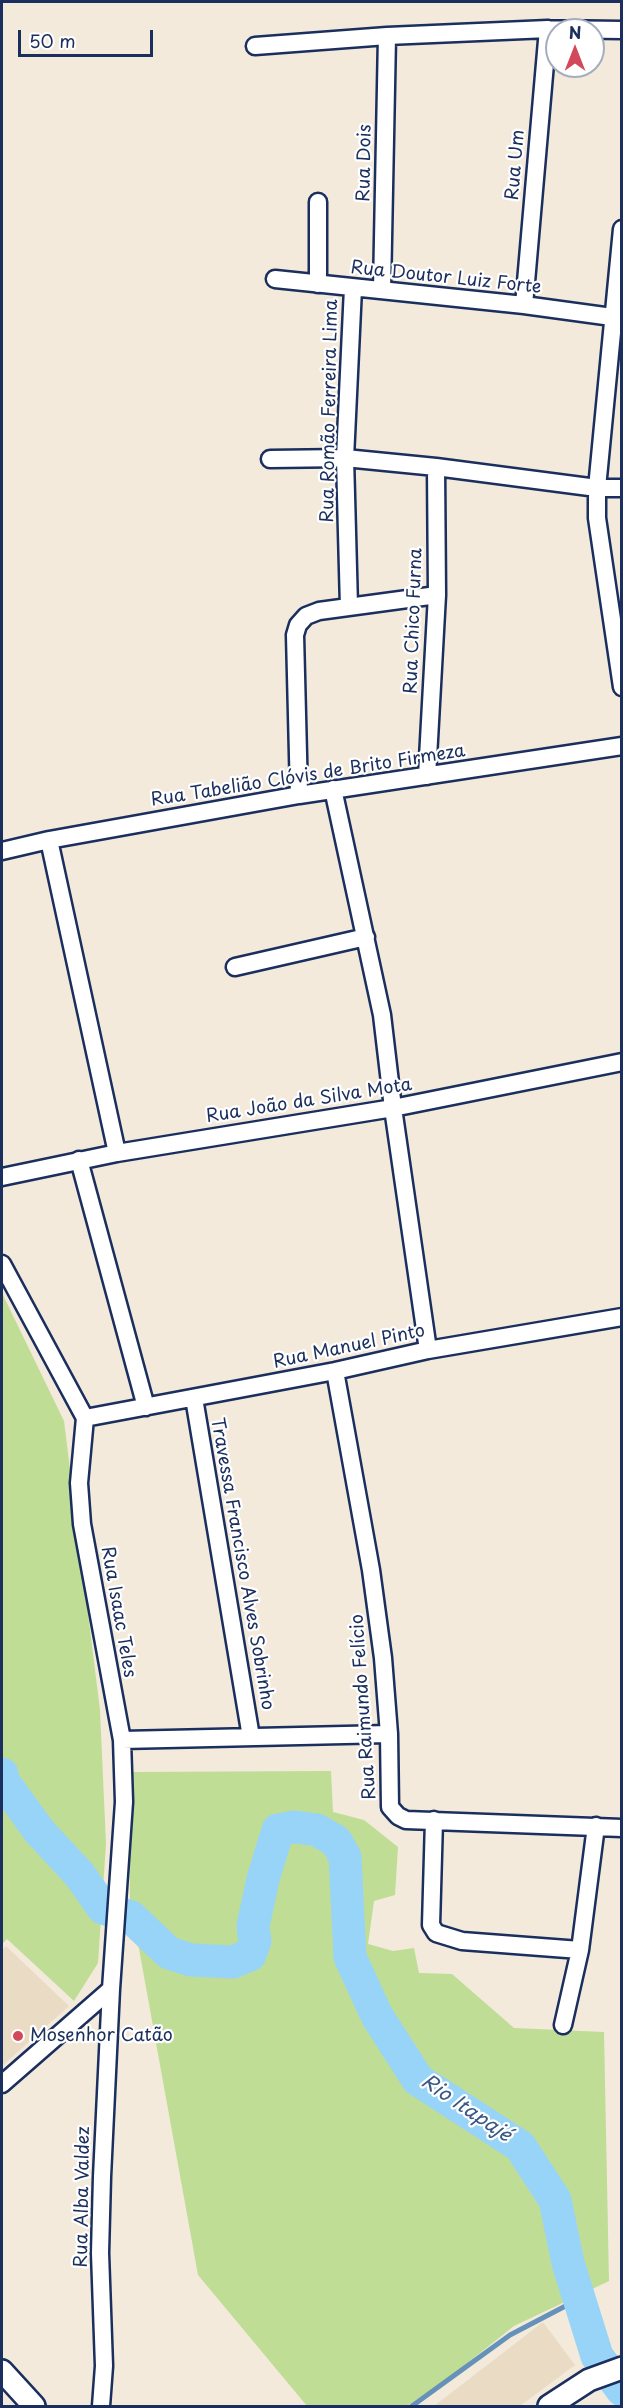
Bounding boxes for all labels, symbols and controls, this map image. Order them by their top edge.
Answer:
scale bar [21,18,156,56]
north arrow [545,18,605,78]
text: N [569,20,581,44]
text: 50 m [29,27,76,54]
street label: Rua Dois [354,124,376,202]
street label: Rua Um [502,129,530,201]
street label: Rua Doutor Luiz Forte [349,257,543,299]
street label: Rua Romão Ferreira Lima [317,299,343,523]
street label: Rua Chico Furna [401,548,427,694]
street label: Rua Tabelião Clóvis de Brito Firmeza [149,740,467,812]
street label: Rua João da Silva Mota [205,1074,413,1128]
street label: Rua Manuel Pinto [271,1320,427,1374]
street label: Travessa Francisco Alves Sobrinho [206,1416,278,1712]
street label: Rua Isaac Teles [96,1545,140,1679]
street label: Rua Raimundo Felício [347,1613,381,1801]
place label: Mosenhor Catão [30,2025,173,2047]
marker: Mosenhor Catão [11,2029,25,2043]
water label: Rio Itapajé [416,2070,516,2148]
street label: Rua Alba Valdez [71,2126,95,2268]

